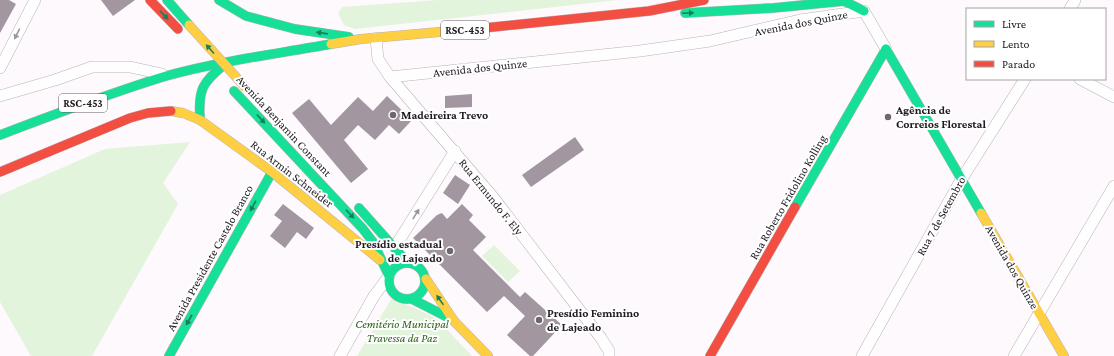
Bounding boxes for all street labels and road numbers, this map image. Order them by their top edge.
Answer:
street label: Avenida dos Quinze [753,7,849,39]
road number: RSC-453 [441,21,489,39]
street label: Avenida dos Quinze [432,56,528,80]
street label: Avenida Benjamin Constant [233,72,335,180]
road number: RSC-453 [59,94,107,112]
street label: Rua Roberto Fridolino Kolling [746,132,830,262]
street label: Rua Armin Schneider [248,137,337,211]
street label: Rua Ermundo F. Ely [456,156,526,238]
street label: Rua 7 de Setembro [914,174,969,258]
street label: Avenida Presidente Castelo Branco [164,182,256,333]
street label: Avenida dos Quinze [982,223,1042,311]

